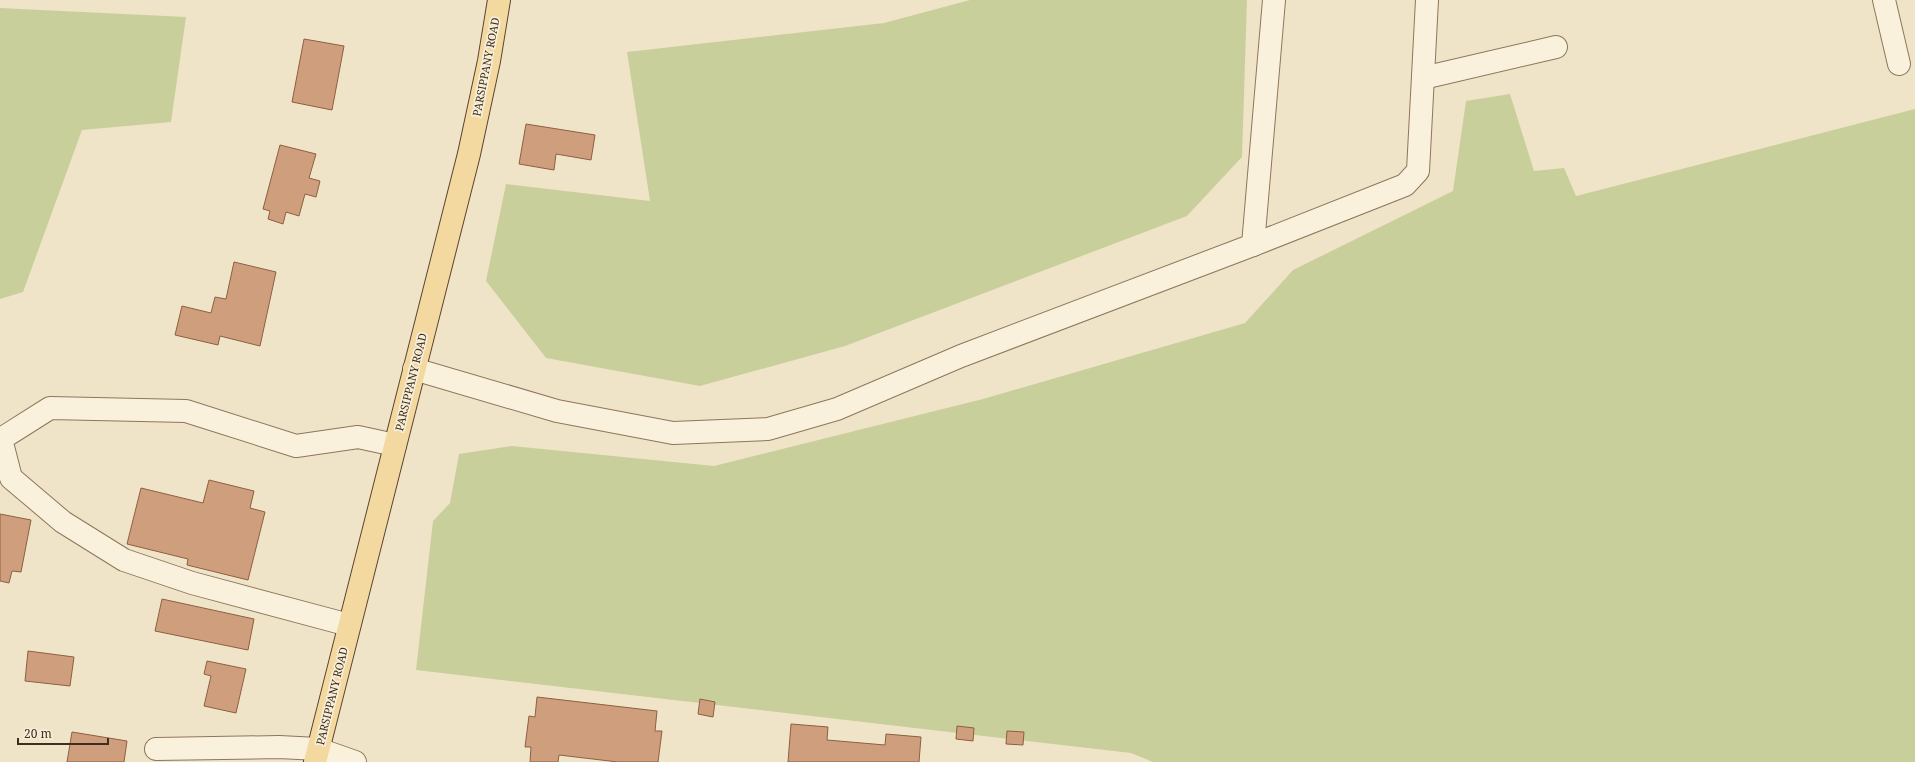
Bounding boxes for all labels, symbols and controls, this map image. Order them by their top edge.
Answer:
street label: PARSIPPANY ROAD [469,16,502,118]
street label: PARSIPPANY ROAD [391,331,430,432]
street label: PARSIPPANY ROAD [312,645,351,746]
scale bar [18,720,108,746]
text: 20 m [24,725,52,742]

